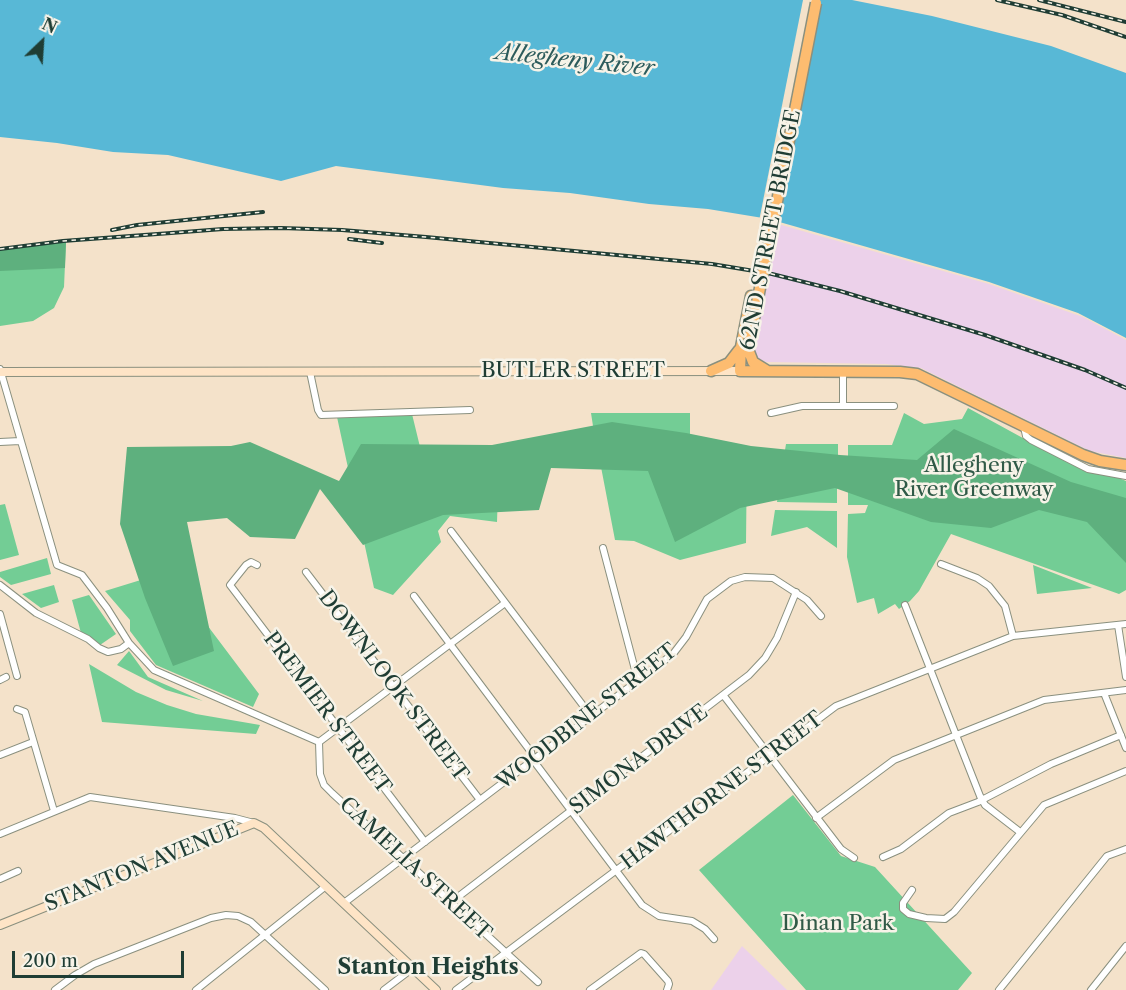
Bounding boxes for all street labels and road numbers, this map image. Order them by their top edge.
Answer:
street label: 62ND STREET BRIDGE [735,108,807,352]
street label: BUTLER STREET [481,358,665,384]
street label: DOWNLOOK STREET [313,585,473,787]
street label: PREMIER STREET [258,627,396,799]
street label: WOODBINE STREET [492,639,682,795]
street label: SIMONA DRIVE [565,700,713,820]
street label: HAWTHORNE STREET [616,707,828,875]
street label: CAMELIA STREET [334,792,496,946]
street label: STANTON AVENUE [41,817,243,917]

